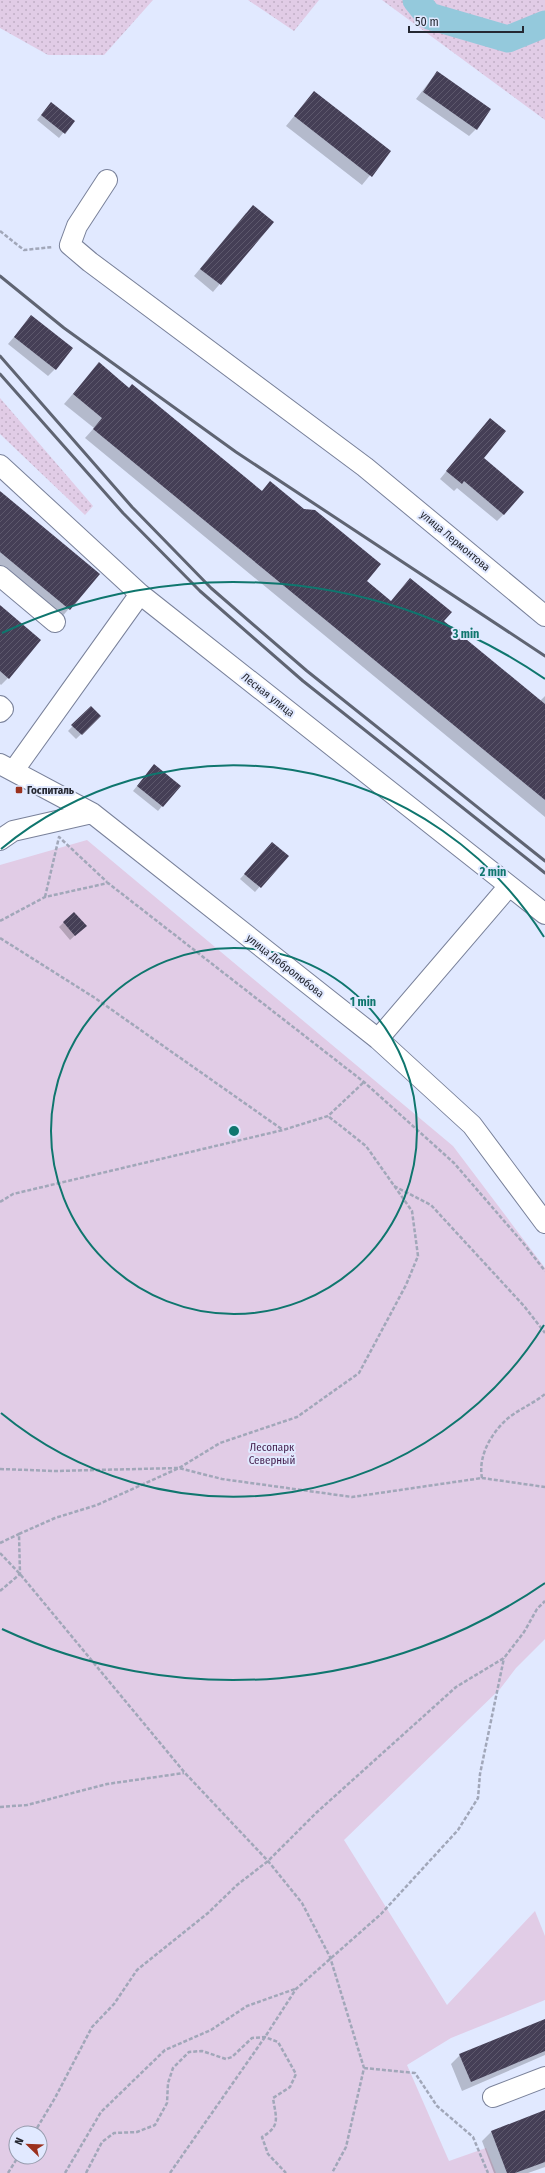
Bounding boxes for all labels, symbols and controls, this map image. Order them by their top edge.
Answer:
scale bar [409,8,523,34]
text: 50 m [415,15,439,29]
street label: улица Лермонтова [417,508,493,574]
text: 3 min [452,627,479,641]
street label: Лесная улица [239,670,297,720]
place label: Госпиталь [27,784,75,797]
marker: Госпиталь [14,785,24,795]
text: 2 min [479,865,506,879]
street label: улица Добролюбова [244,932,326,1000]
text: 1 min [350,995,376,1009]
centre of rings [227,1124,241,1138]
park label: Лесопарк Северный [249,1441,295,1467]
north arrow [8,2125,48,2165]
text: N [12,2136,27,2147]

